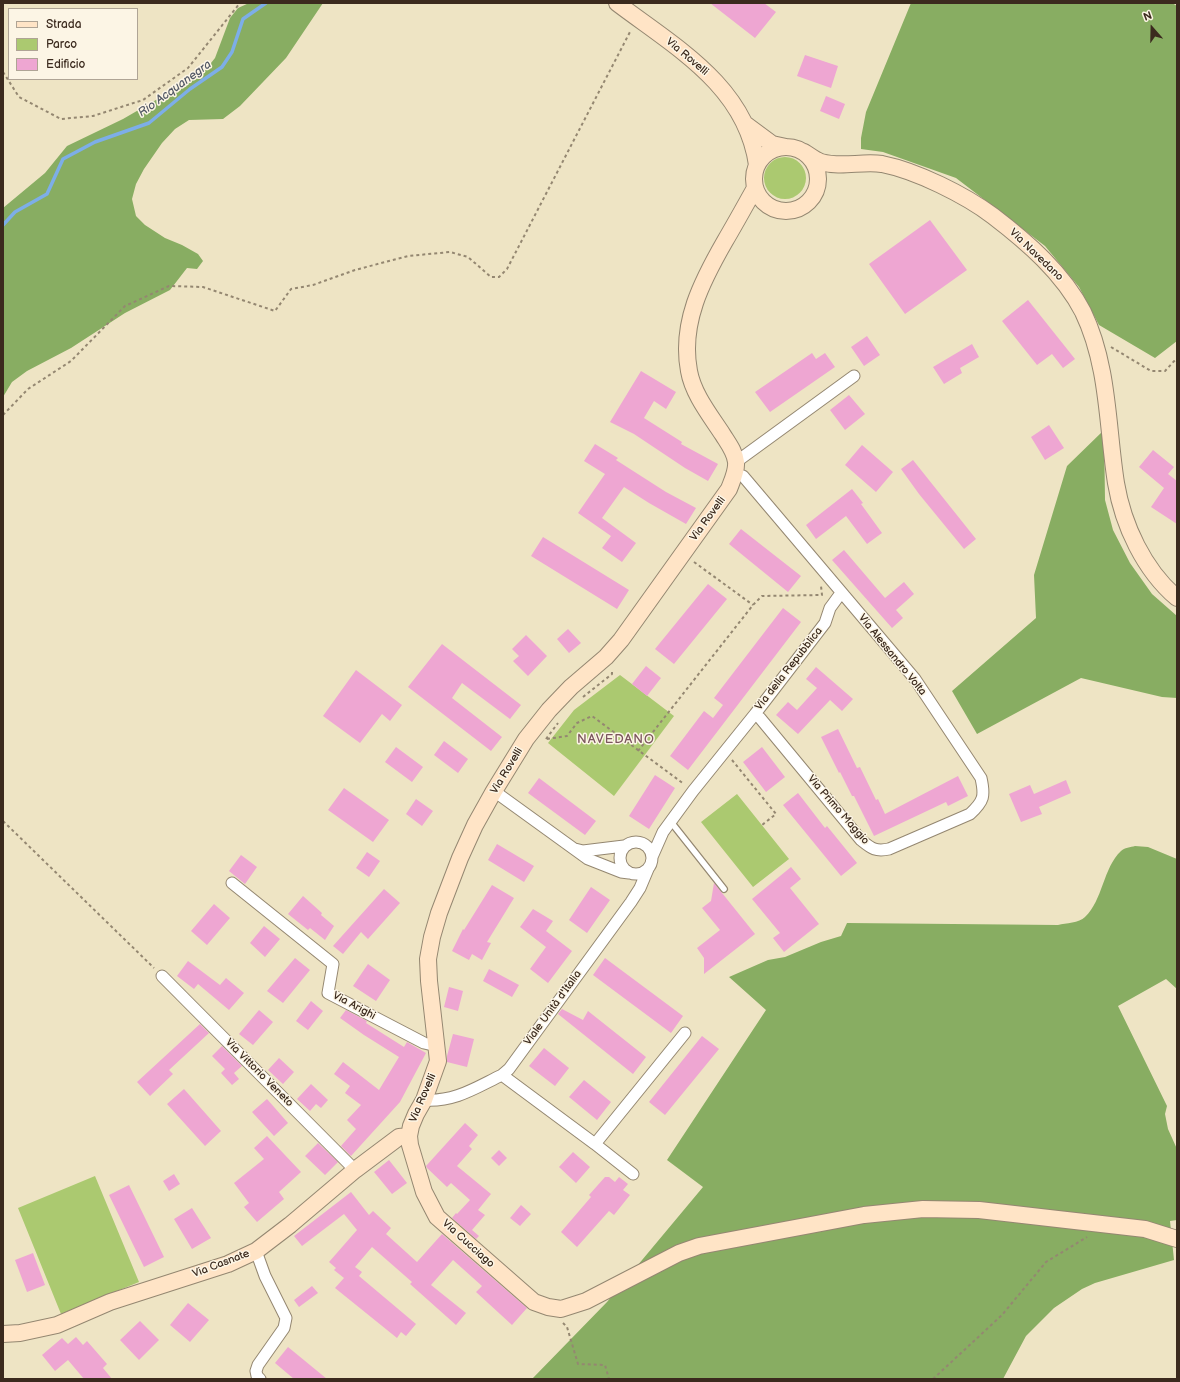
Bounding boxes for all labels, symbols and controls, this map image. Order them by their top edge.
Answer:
legend [8,8,138,80]
north arrow [1132,8,1172,48]
text: N [1142,9,1154,24]
text: Strada [46,17,82,32]
street label: Via Rovelli [663,35,711,79]
text: Parco [46,37,77,52]
text: Edificio [46,57,85,72]
water label: Rio Acquanegra [136,58,214,120]
street label: Via Navedano [1006,226,1066,284]
street label: Via Rovelli [687,494,729,544]
street label: Via Alessandro Volta [855,612,929,698]
street label: Via della Repubblica [753,625,825,713]
district label: NAVEDANO [577,732,655,748]
street label: Via Rovelli [488,745,526,797]
street label: Via Primo Maggio [804,773,872,847]
street label: Viale Unità d'Italia [521,968,585,1048]
street label: Via Arighi [330,989,378,1023]
street label: Via Vittorio Veneto [222,1036,296,1110]
street label: Via Rovelli [407,1072,439,1124]
street label: Via Cucciago [439,1217,497,1271]
street label: Via Casnate [191,1247,251,1281]

